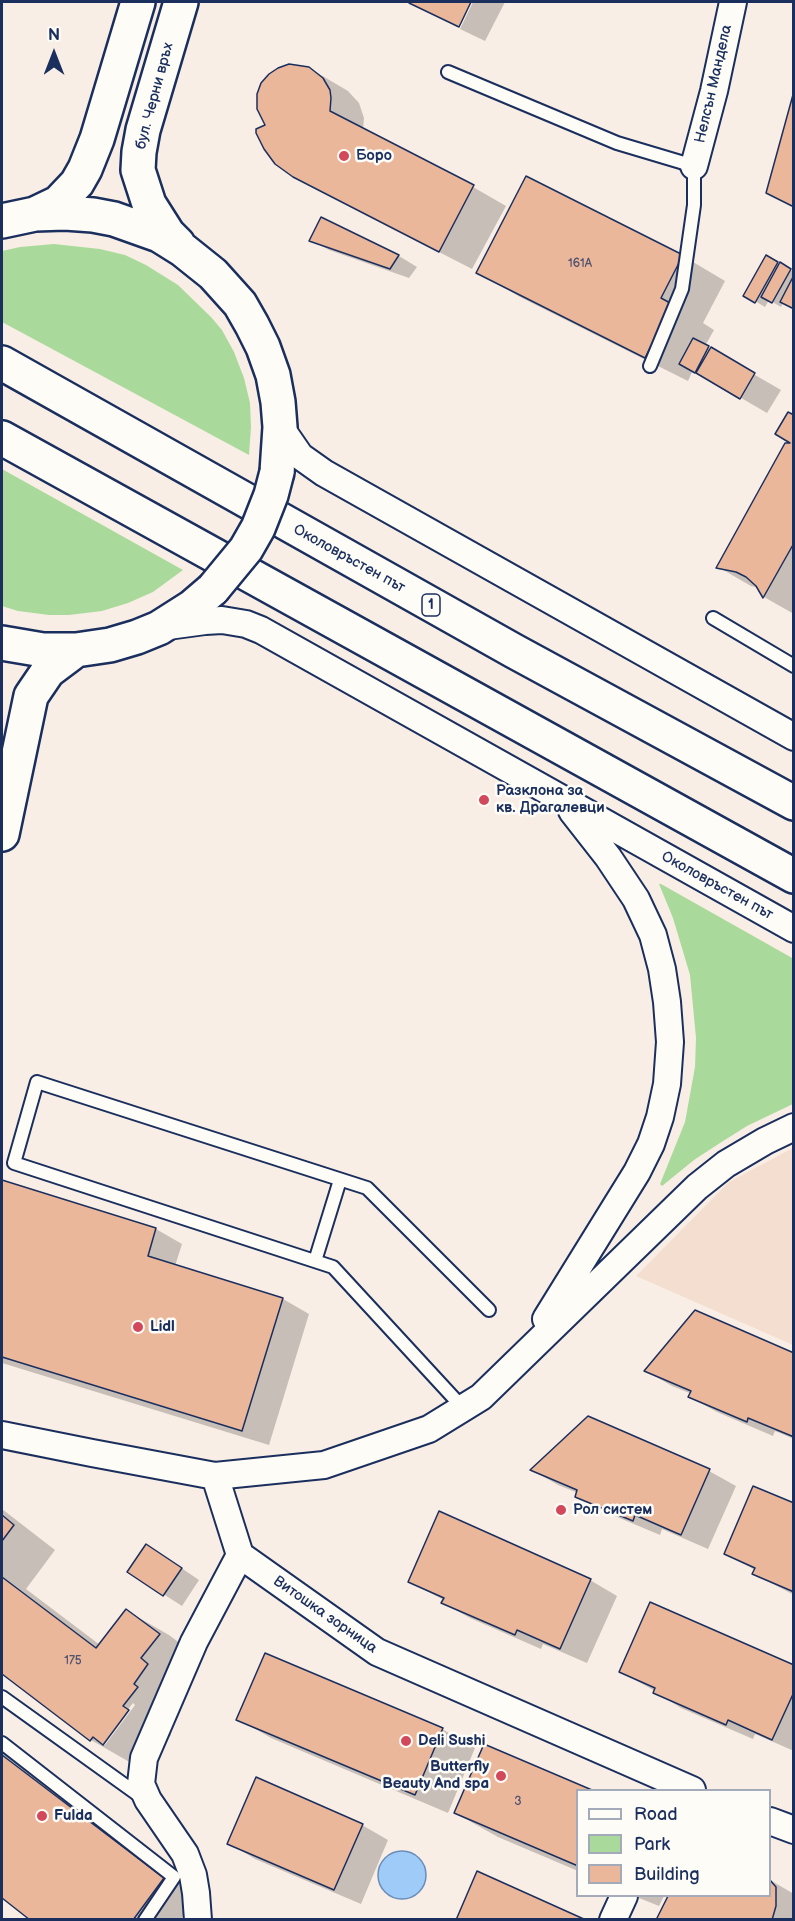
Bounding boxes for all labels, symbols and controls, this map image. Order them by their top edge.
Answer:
street label: Нелсън Мандела [692,23,736,145]
north arrow [24,24,84,84]
text: N [48,26,60,45]
street label: бул. Черни връх [132,41,178,151]
place label: Боро [356,147,392,165]
marker: Боро [337,149,351,163]
house number: 161А [568,257,592,271]
street label: Околовръстен път [290,521,408,597]
road number: 1 [422,594,440,616]
place label: Разклона за кв. Драгалевци [496,782,605,817]
marker: Разклона за кв. Драгалевци [477,793,491,807]
street label: Околовръстен път [658,848,776,924]
place label: Lidl [150,1318,175,1336]
marker: Lidl [131,1320,145,1334]
place label: Рол систем [573,1501,652,1519]
marker: Рол систем [554,1503,568,1517]
street label: Витошка зорница [270,1572,380,1658]
house number: 175 [64,1654,82,1668]
place label: Deli Sushi [418,1732,485,1750]
marker: Deli Sushi [399,1734,413,1748]
place label: Butterfly Beauty And spa [382,1758,489,1793]
marker: Butterfly Beauty And spa [494,1769,508,1783]
legend [576,1789,771,1897]
house number: 3 [514,1795,522,1809]
text: Road [634,1804,678,1825]
place label: Fulda [54,1807,93,1825]
marker: Fulda [35,1809,49,1823]
text: Park [634,1834,670,1855]
text: Building [634,1864,700,1885]

